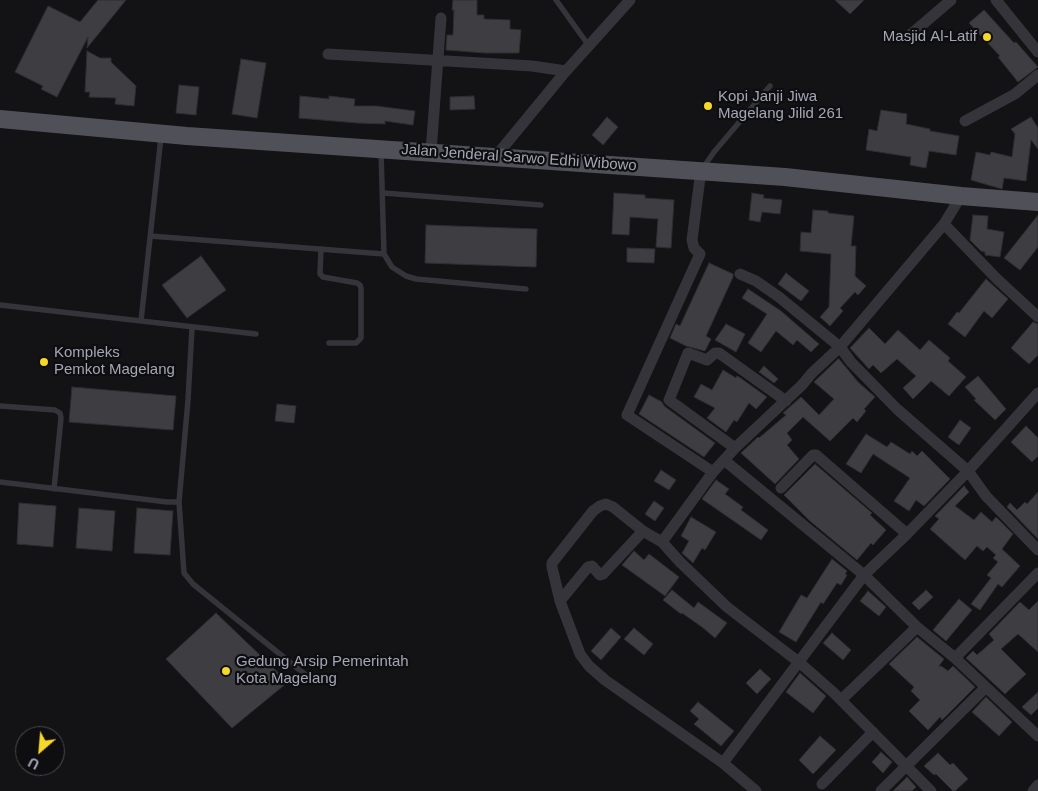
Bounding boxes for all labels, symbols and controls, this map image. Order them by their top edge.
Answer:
place label: Masjid Al-Latif [883,28,977,46]
marker: Masjid Al-Latif [981,31,993,43]
place label: Kopi Janji Jiwa Magelang Jilid 261 [718,88,843,123]
marker: Kopi Janji Jiwa Magelang Jilid 261 [702,100,714,112]
street label: Jalan Jenderal Sarwo Edhi Wibowo [401,141,637,175]
place label: Kompleks Pemkot Magelang [54,344,175,379]
marker: Kompleks Pemkot Magelang [38,356,50,368]
place label: Gedung Arsip Pemerintah Kota Magelang [236,653,409,688]
marker: Gedung Arsip Pemerintah Kota Magelang [220,665,232,677]
north arrow [15,726,65,776]
text: U [26,754,42,773]

